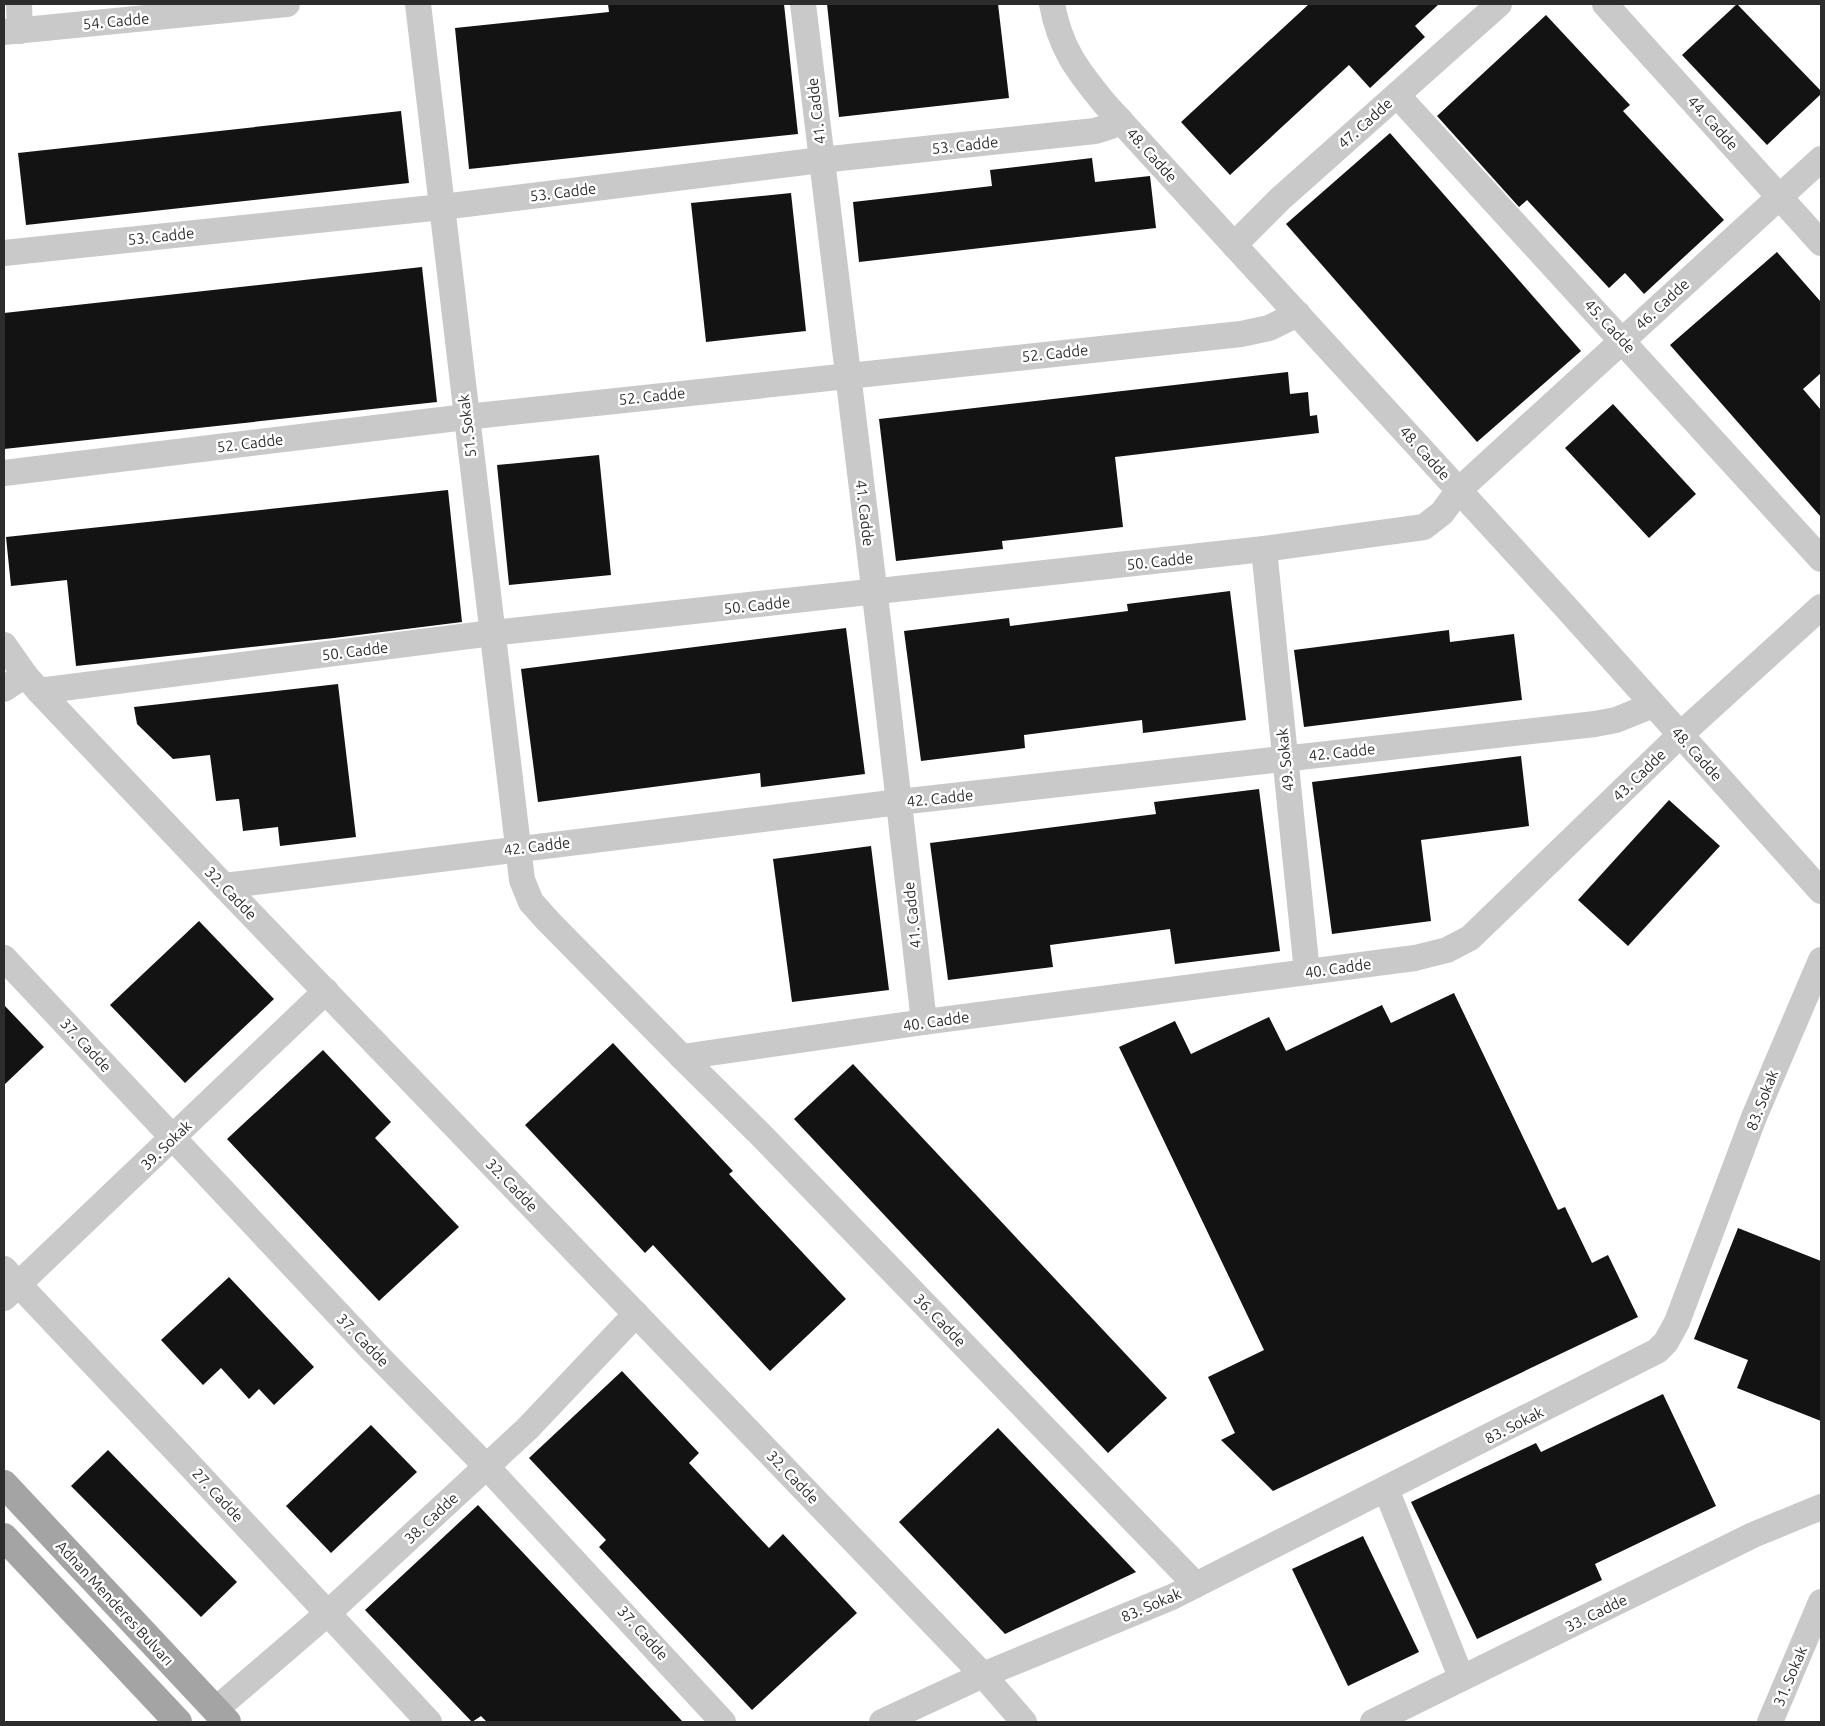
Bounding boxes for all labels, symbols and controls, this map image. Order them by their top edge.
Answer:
street label: 54. Cadde [82,10,150,32]
street label: 41. Cadde [803,77,829,145]
street label: 44. Cadde [1684,92,1742,154]
street label: 47. Cadde [1334,94,1396,152]
street label: 48. Cadde [1123,124,1181,186]
street label: 53. Cadde [931,133,999,157]
street label: 53. Cadde [529,179,597,205]
street label: 53. Cadde [127,224,195,248]
street label: 46. Cadde [1632,275,1692,333]
street label: 45. Cadde [1581,296,1639,356]
street label: 52. Cadde [1021,341,1089,365]
street label: 52. Cadde [618,384,686,408]
street label: 51. Sokak [455,393,479,459]
street label: 48. Cadde [1396,422,1454,484]
street label: 52. Cadde [216,430,284,456]
street label: 41. Cadde [852,479,878,547]
street label: 50. Cadde [1126,549,1194,573]
street label: 50. Cadde [723,593,791,617]
street label: 50. Cadde [321,638,389,664]
street label: 48. Cadde [1668,723,1726,785]
street label: 49. Sokak [1273,727,1297,792]
street label: 42. Cadde [1308,740,1376,764]
street label: 43. Cadde [1609,746,1669,804]
street label: 42. Cadde [906,786,974,810]
street label: 42. Cadde [503,833,571,859]
street label: 32. Cadde [202,863,260,923]
street label: 41. Cadde [900,881,924,949]
street label: 40. Cadde [1304,955,1372,981]
street label: 40. Cadde [902,1008,970,1034]
street label: 37. Cadde [57,1015,115,1075]
street label: 83. Sokak [1743,1067,1781,1133]
street label: 39. Sokak [137,1117,195,1173]
street label: 32. Cadde [483,1155,541,1215]
street label: 36. Cadde [911,1290,969,1350]
street label: 37. Cadde [334,1310,392,1370]
street label: 83. Sokak [1482,1403,1547,1447]
street label: 32. Cadde [764,1447,822,1507]
street label: 27. Cadde [189,1465,247,1525]
street label: 38. Cadde [401,1489,461,1547]
street label: Adnan Menderes Bulvarı [53,1537,177,1669]
street label: 83. Sokak [1118,1585,1184,1625]
street label: 33. Cadde [1562,1591,1630,1635]
street label: 37. Cadde [614,1602,672,1664]
street label: 31. Sokak [1770,1643,1810,1709]

